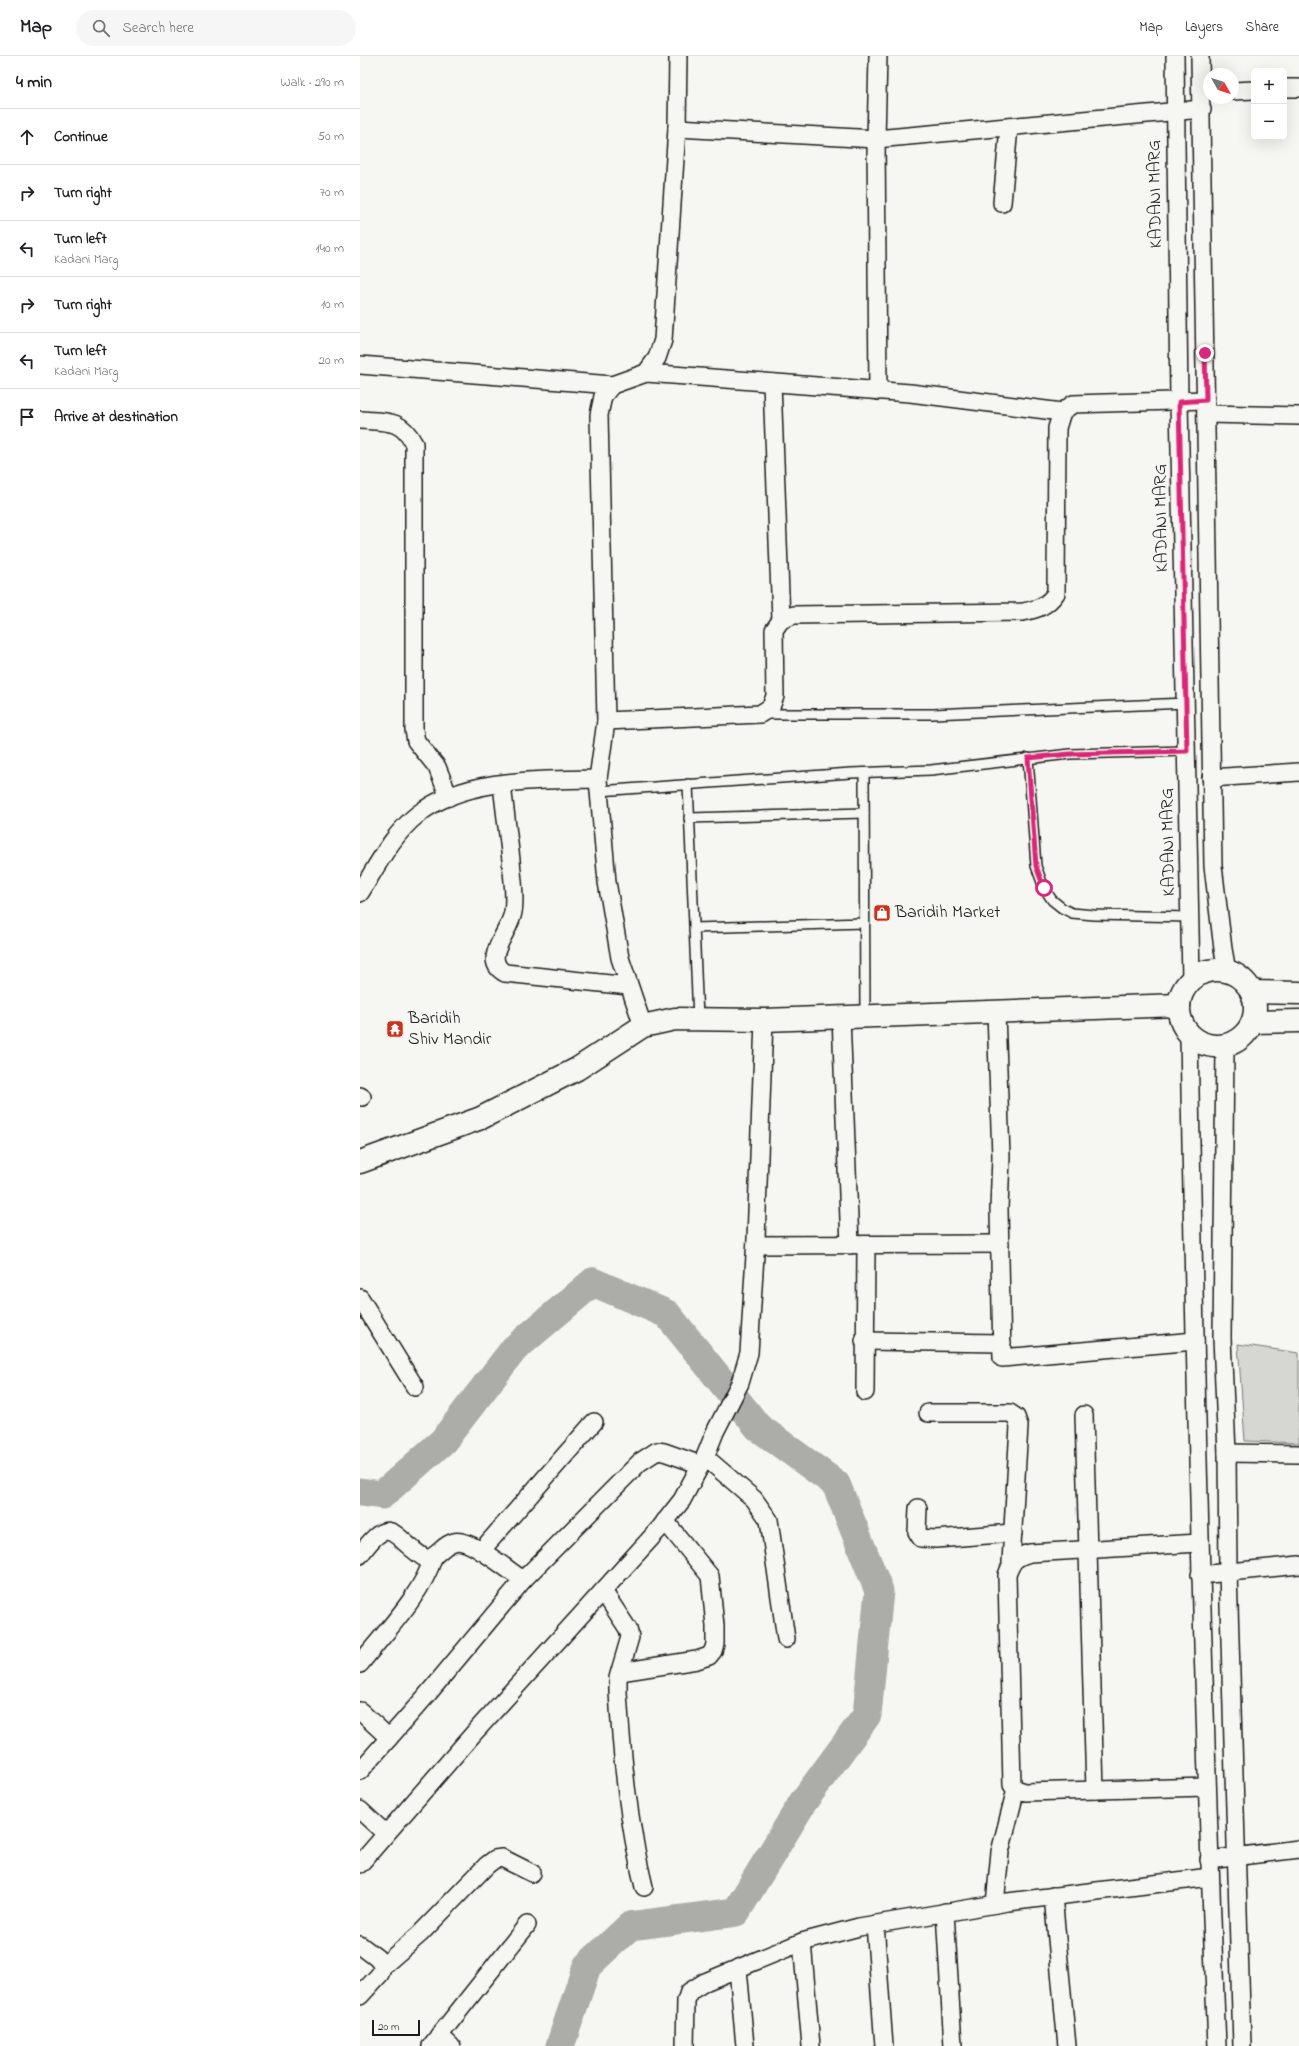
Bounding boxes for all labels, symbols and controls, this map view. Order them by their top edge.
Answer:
search box [76,10,356,46]
text: Map [20,14,52,41]
icon: search [90,17,112,39]
text: Search here [122,17,194,39]
text: Map [1139,17,1163,38]
text: Layers [1185,17,1223,38]
text: Share [1245,17,1279,38]
north arrow [1203,68,1239,104]
map controls [1251,68,1287,140]
button: + [1251,68,1287,104]
text: 4 min [16,70,52,95]
text: Walk · 290 m [280,73,344,92]
button: − [1251,104,1287,140]
icon: ahead [16,126,38,148]
text: Continue [54,126,108,148]
text: 50 m [318,127,344,146]
street label: KADANI MARG [1142,140,1170,248]
icon: right [16,182,38,204]
text: Turn right [54,182,112,204]
text: 70 m [320,183,344,202]
text: Turn left [54,228,107,250]
icon: left [16,238,38,260]
text: 140 m [316,239,344,258]
text: Kadani Marg [54,250,118,269]
icon: right [16,294,38,316]
text: Turn right [54,294,112,316]
text: 10 m [321,295,344,314]
text: Turn left [54,340,107,362]
route end [1196,344,1214,362]
icon: left [16,350,38,372]
text: 20 m [319,351,344,370]
text: Kadani Marg [54,362,118,381]
icon: arrive [16,406,38,428]
text: Arrive at destination [54,406,178,428]
street label: KADANI MARG [1148,464,1176,572]
street label: KADANI MARG [1155,788,1183,896]
route start [1035,879,1053,897]
place label: Baridih Market [894,900,1000,926]
shop icon: Baridih Market [872,903,892,923]
place label: Baridih Shiv Mandir [407,1006,492,1053]
temple icon: Baridih Shiv Mandir [385,1019,405,1039]
scale bar [372,2018,420,2037]
text: 20 m [378,2019,400,2035]

